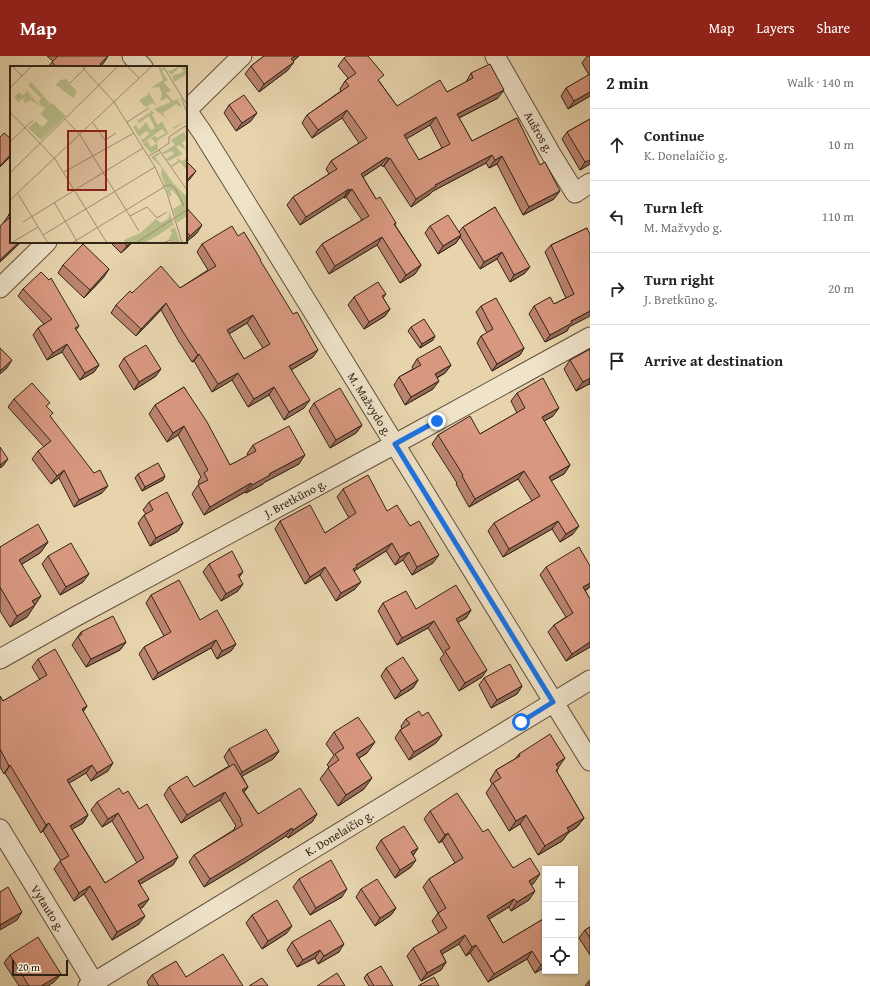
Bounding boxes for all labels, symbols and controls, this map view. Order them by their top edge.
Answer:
text: Map [20,14,57,42]
text: Map [709,18,735,38]
text: Layers [757,18,795,38]
text: Share [817,18,850,38]
inset map [10,66,187,243]
text: 2 min [606,70,648,95]
text: Walk · 140 m [787,73,854,92]
street label: Aušros g. [520,108,558,156]
text: Continue [644,125,705,146]
icon: ahead [606,134,628,156]
text: 10 m [828,135,854,154]
text: K. Donelaičio g. [644,146,728,165]
text: Turn left [644,197,703,218]
icon: left [606,206,628,228]
text: 110 m [822,207,854,226]
text: M. Mažvydo g. [644,218,722,237]
text: Turn right [644,269,715,290]
icon: right [606,278,628,300]
text: 20 m [828,279,854,298]
text: J. Bretkūno g. [644,290,717,309]
icon: arrive [606,350,628,372]
text: Arrive at destination [644,350,783,371]
street label: M. Mažvydo g. [344,369,396,439]
route end [428,412,446,430]
street label: J. Bretkūno g. [259,475,329,522]
route start [512,713,530,731]
street label: K. Donelaičio g. [302,806,377,860]
map controls [542,866,578,974]
button: + [542,866,578,902]
street label: Vytauto g. [27,881,69,935]
button: − [542,902,578,938]
button: locate [542,938,578,974]
scale bar [12,958,68,977]
text: 20 m [18,959,40,975]

